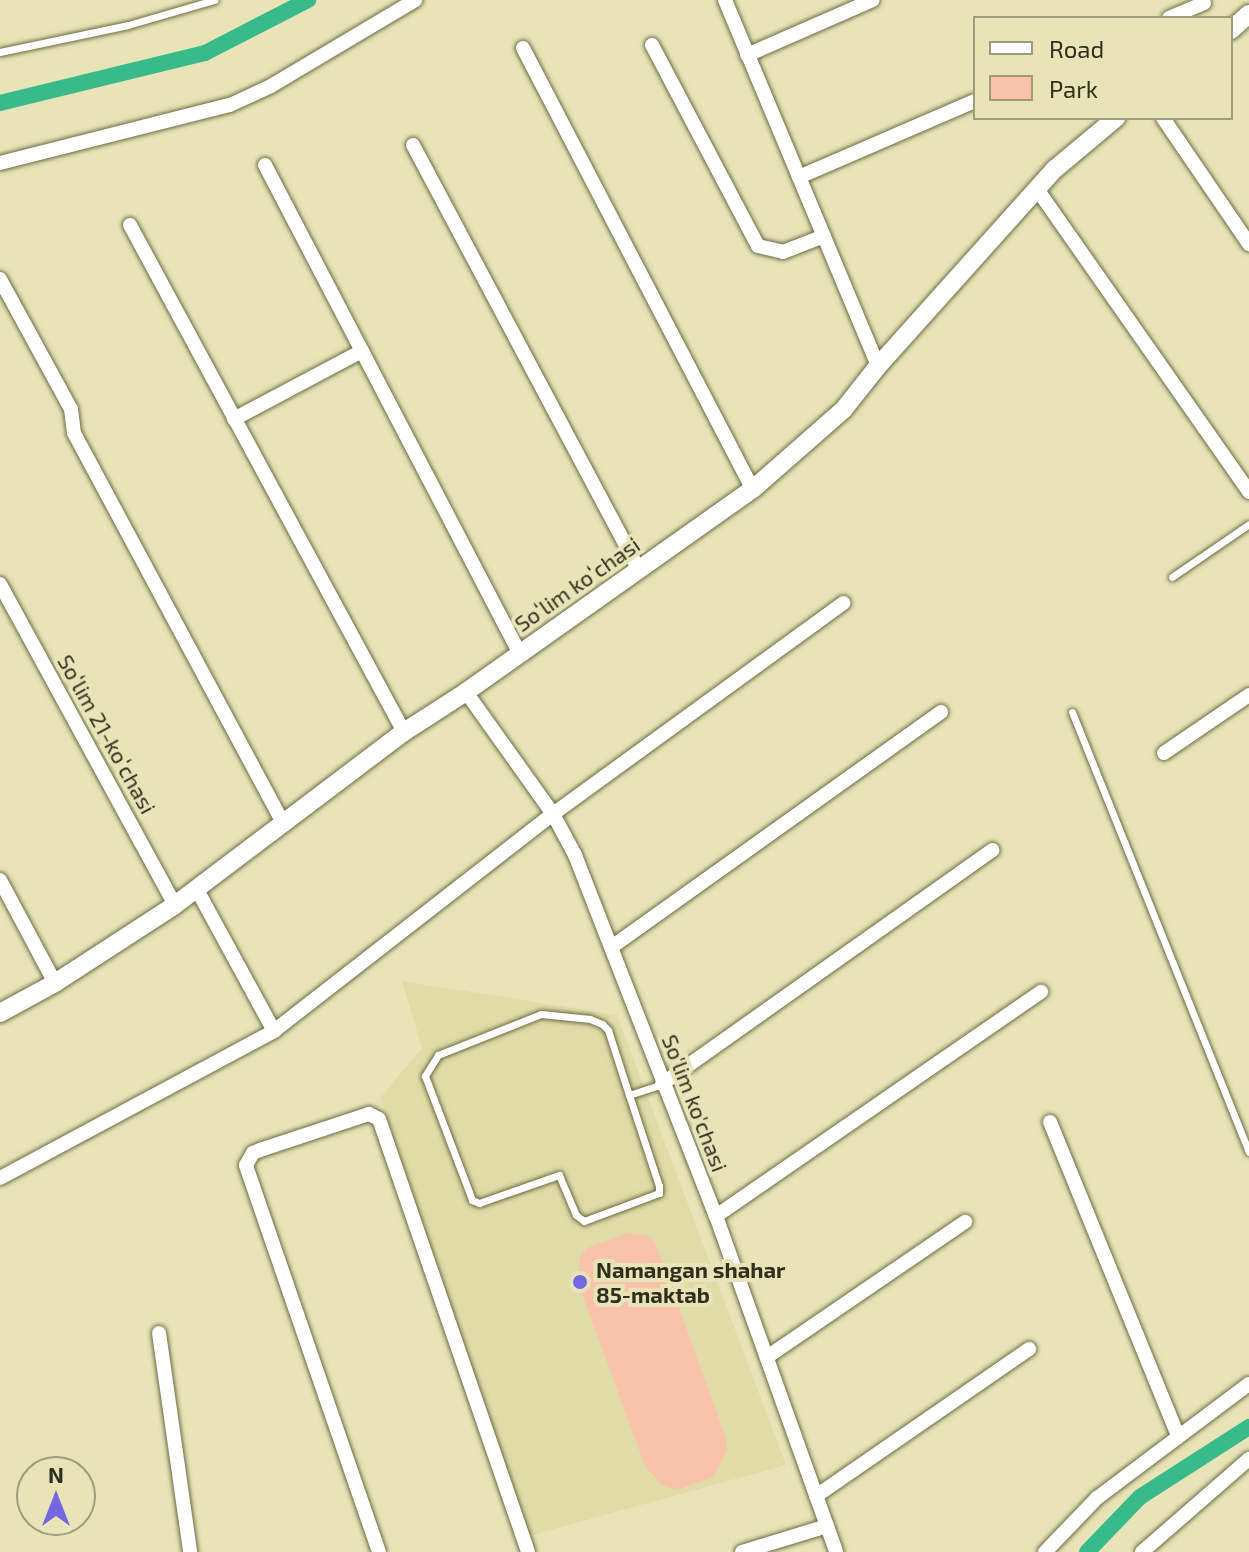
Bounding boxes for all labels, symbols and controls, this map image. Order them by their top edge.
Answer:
legend [973,16,1233,120]
text: Road [1049,34,1104,63]
text: Park [1049,74,1098,103]
street label: Soʻlim koʻchasi [509,531,645,637]
street label: Soʻlim 21-koʻchasi [52,650,162,818]
street label: So'lim ko'chasi [657,1031,733,1175]
place label: Namangan shahar 85-maktab [596,1256,785,1308]
marker: Namangan shahar 85-maktab [571,1273,589,1291]
north arrow [16,1456,96,1536]
text: N [48,1461,64,1487]

